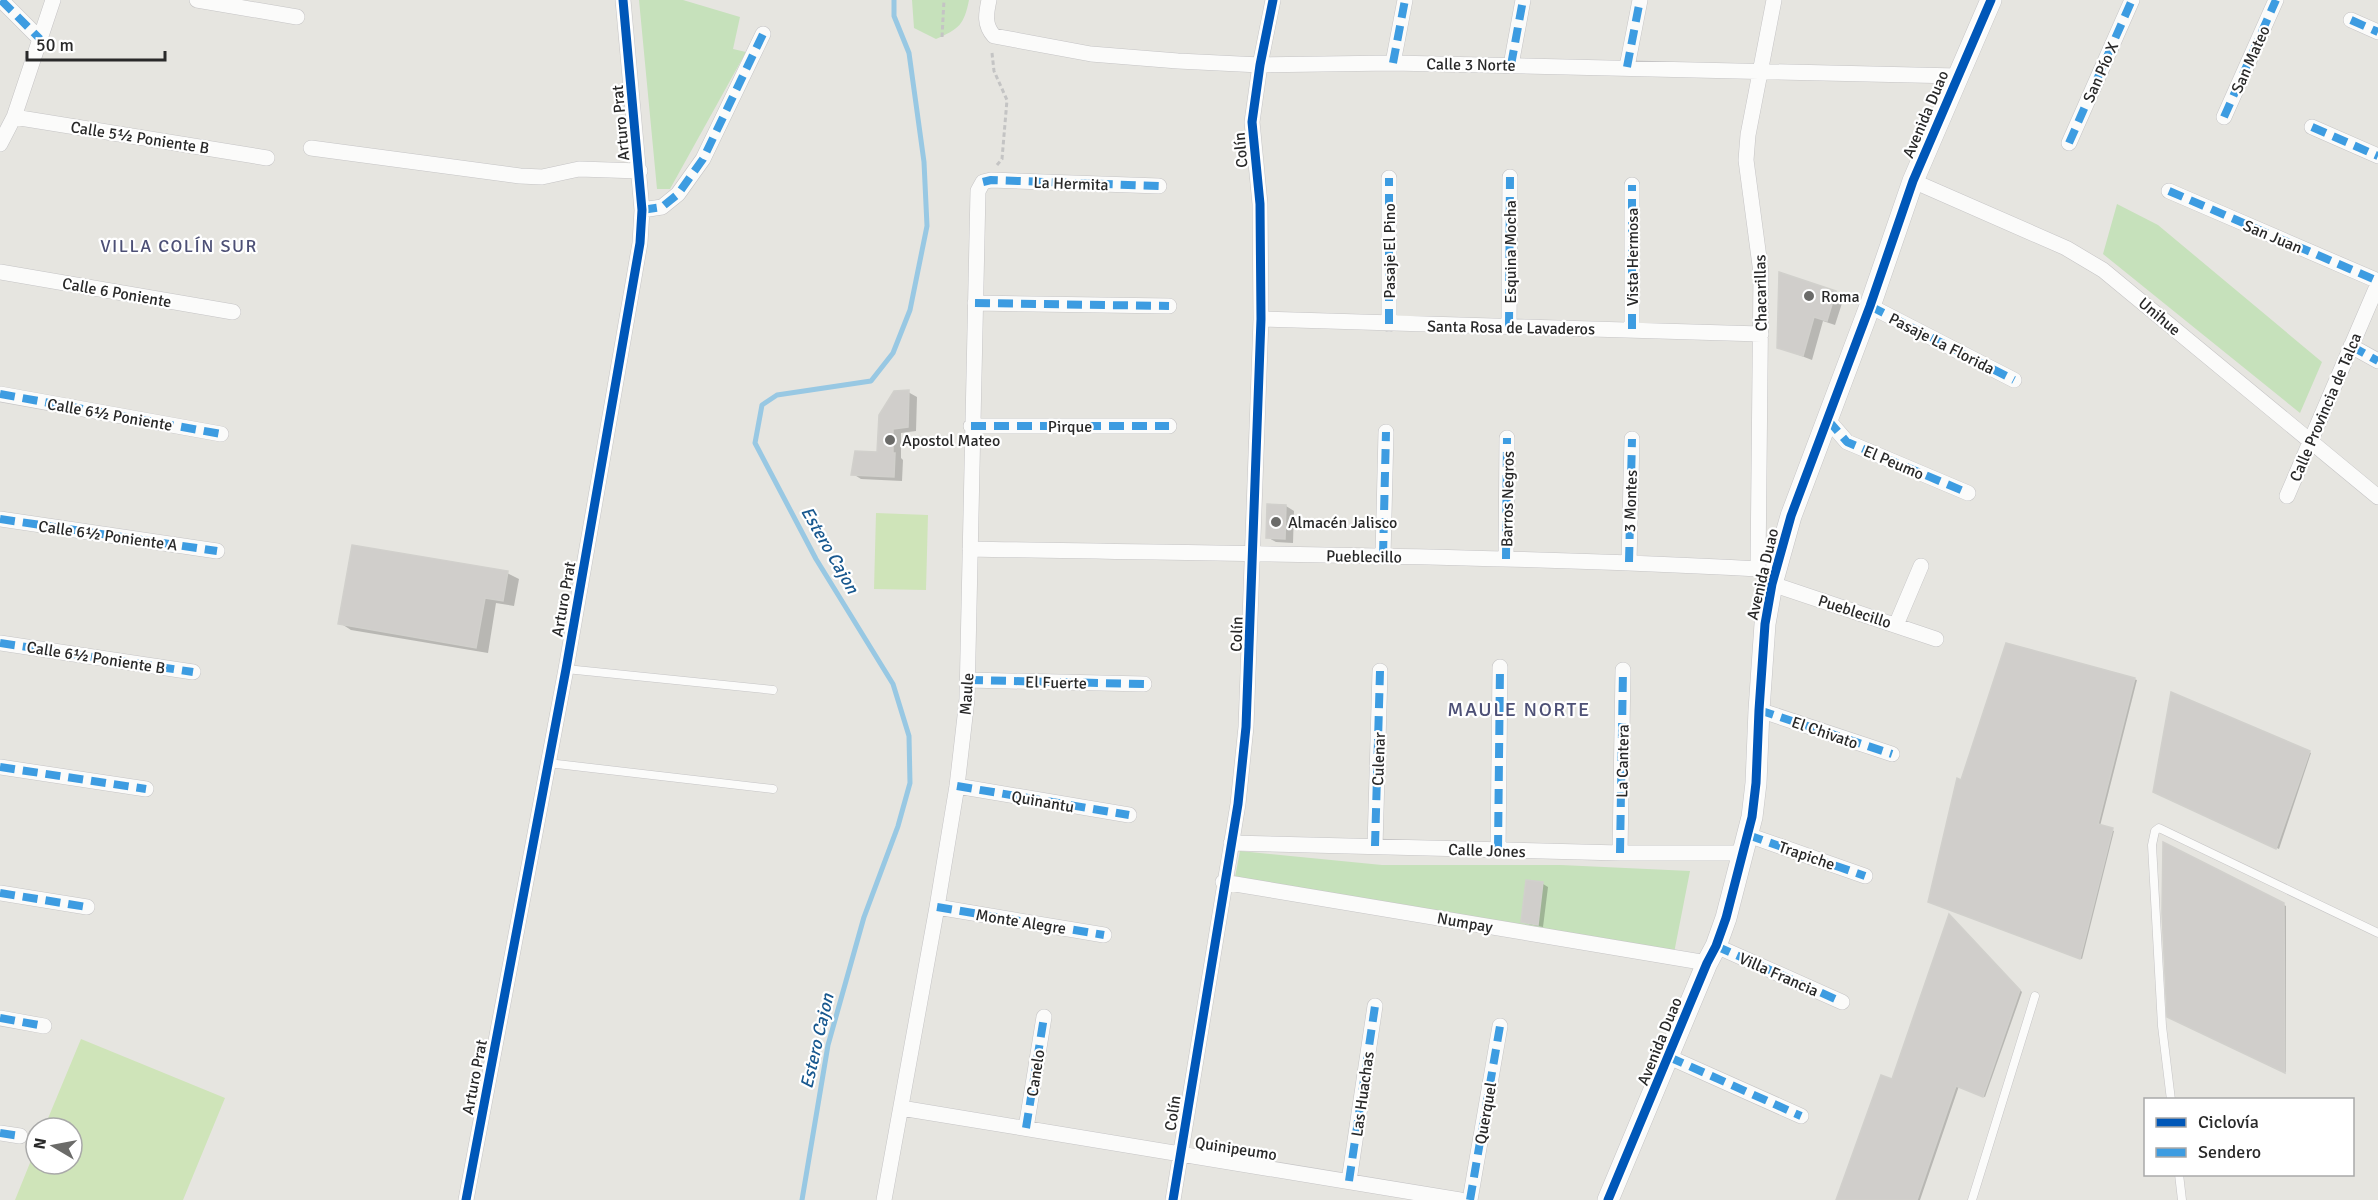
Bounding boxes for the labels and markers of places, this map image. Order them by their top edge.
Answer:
place label: Roma [1821,287,1860,307]
marker: Roma [1802,289,1816,303]
place label: Apostol Mateo [902,431,1000,451]
marker: Apostol Mateo [883,433,897,447]
place label: Almacén Jalisco [1288,513,1397,533]
marker: Almacén Jalisco [1269,515,1283,529]

